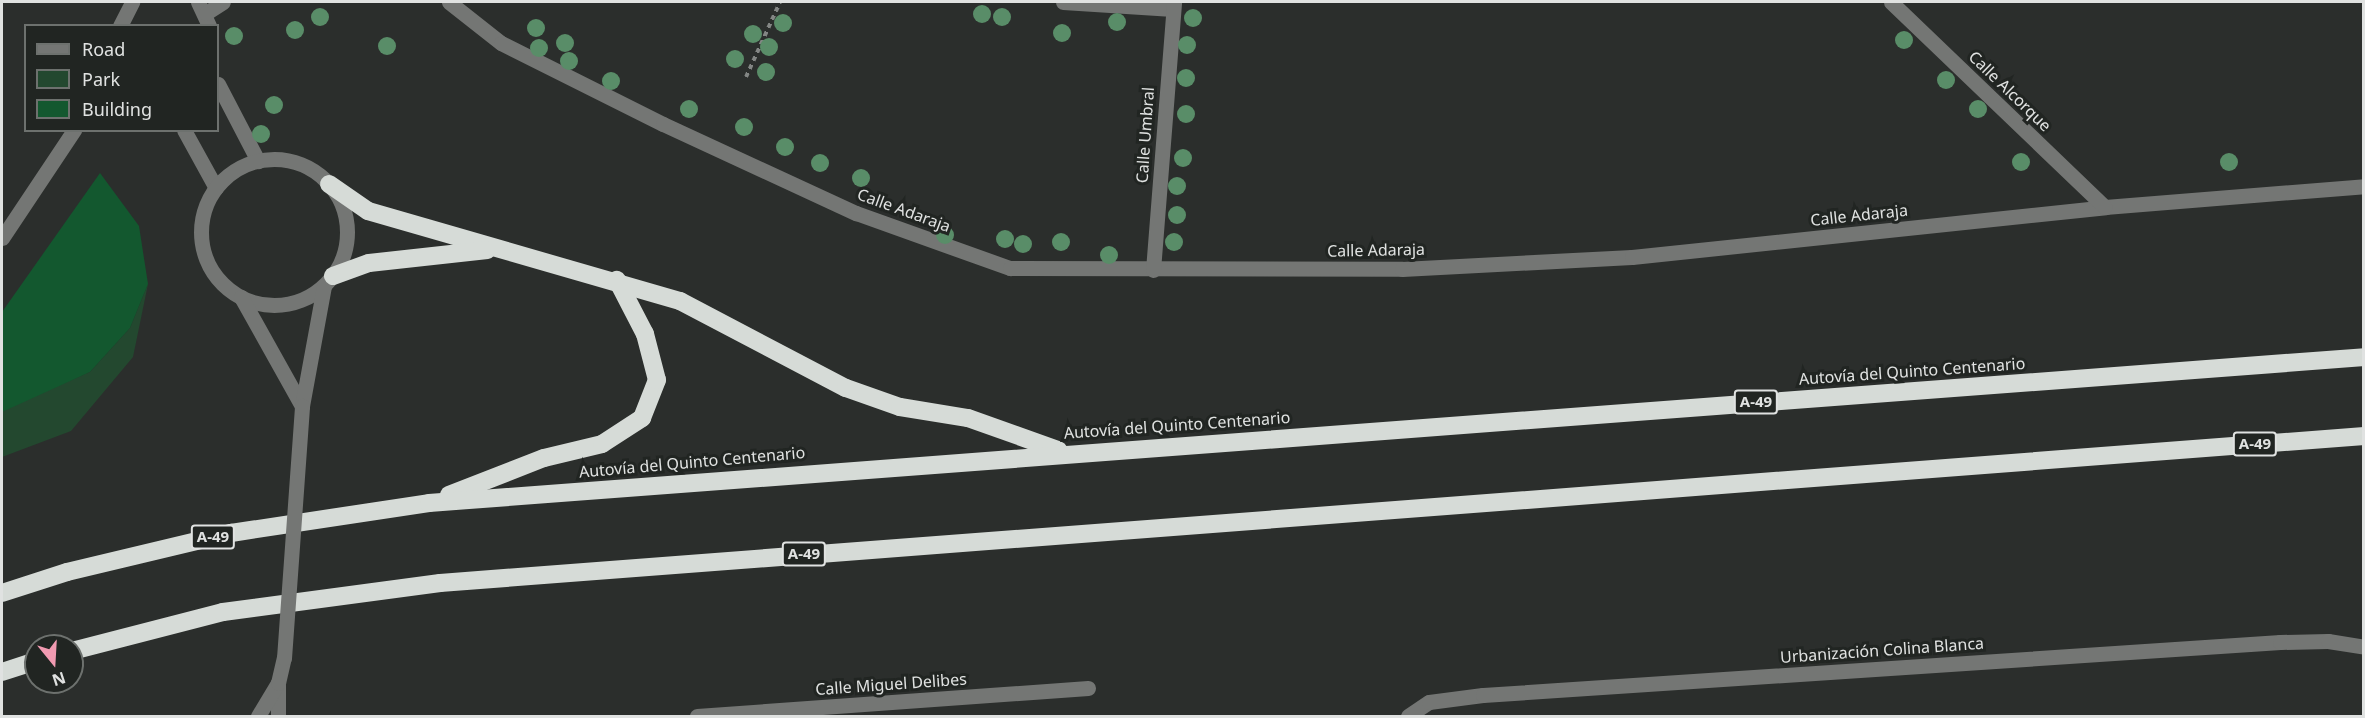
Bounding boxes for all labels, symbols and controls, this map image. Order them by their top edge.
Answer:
legend [24,24,219,132]
text: Road [82,37,125,61]
street label: Calle Alcorque [1965,47,2055,135]
text: Park [82,67,120,91]
street label: Calle Umbral [1132,86,1158,184]
text: Building [82,97,152,121]
street label: Calle Adaraja [855,184,953,236]
street label: Calle Adaraja [1809,200,1909,230]
street label: Calle Adaraja [1327,240,1425,260]
street label: Autovía del Quinto Centenario [1798,354,2026,388]
road number: A-49 [1734,390,1778,414]
street label: Autovía del Quinto Centenario [1063,408,1291,442]
road number: A-49 [2232,432,2278,456]
street label: Autovía del Quinto Centenario [578,443,806,481]
road number: A-49 [190,525,236,549]
road number: A-49 [782,542,826,566]
street label: Urbanización Colina Blanca [1779,633,1985,667]
north arrow [24,634,84,694]
text: N [49,667,69,692]
street label: Calle Miguel Delibes [815,669,967,699]

